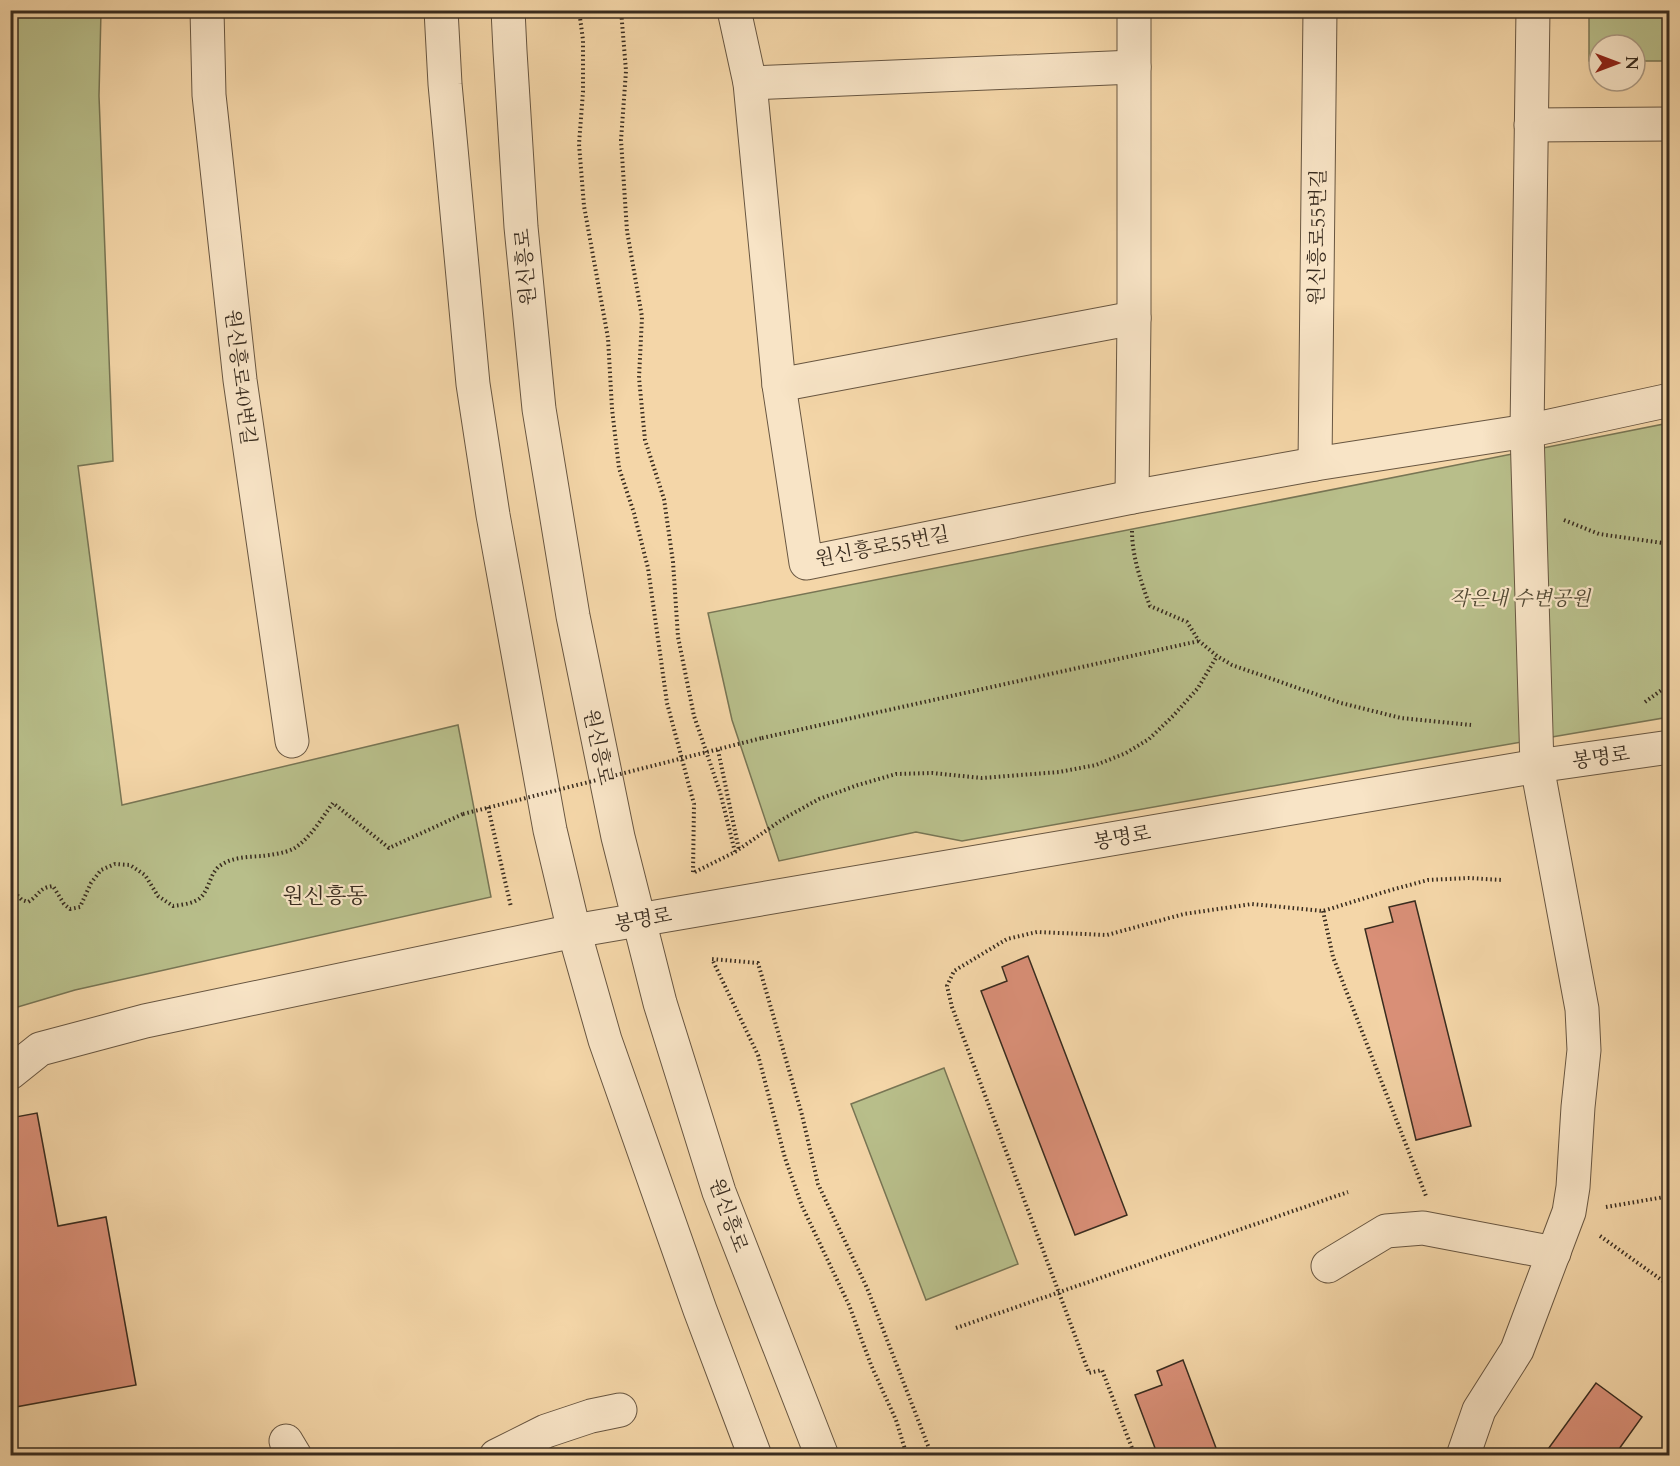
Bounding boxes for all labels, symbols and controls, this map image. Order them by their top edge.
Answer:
north arrow [1587,33,1647,93]
text: N [1620,56,1642,70]
street label: 원신흥로55번길 [1303,169,1332,305]
street label: 원신흥로 [509,227,542,307]
street label: 원신흥로40번길 [219,308,262,446]
street label: 원신흥로55번길 [813,520,952,573]
park label: 작은내 수변공원 [1450,585,1592,612]
street label: 원신흥로 [577,707,620,788]
street label: 봉명로 [1570,740,1632,775]
street label: 봉명로 [1091,819,1153,856]
district label: 원신흥동 [282,881,368,911]
street label: 봉명로 [612,901,674,938]
street label: 원신흥로 [703,1174,754,1256]

